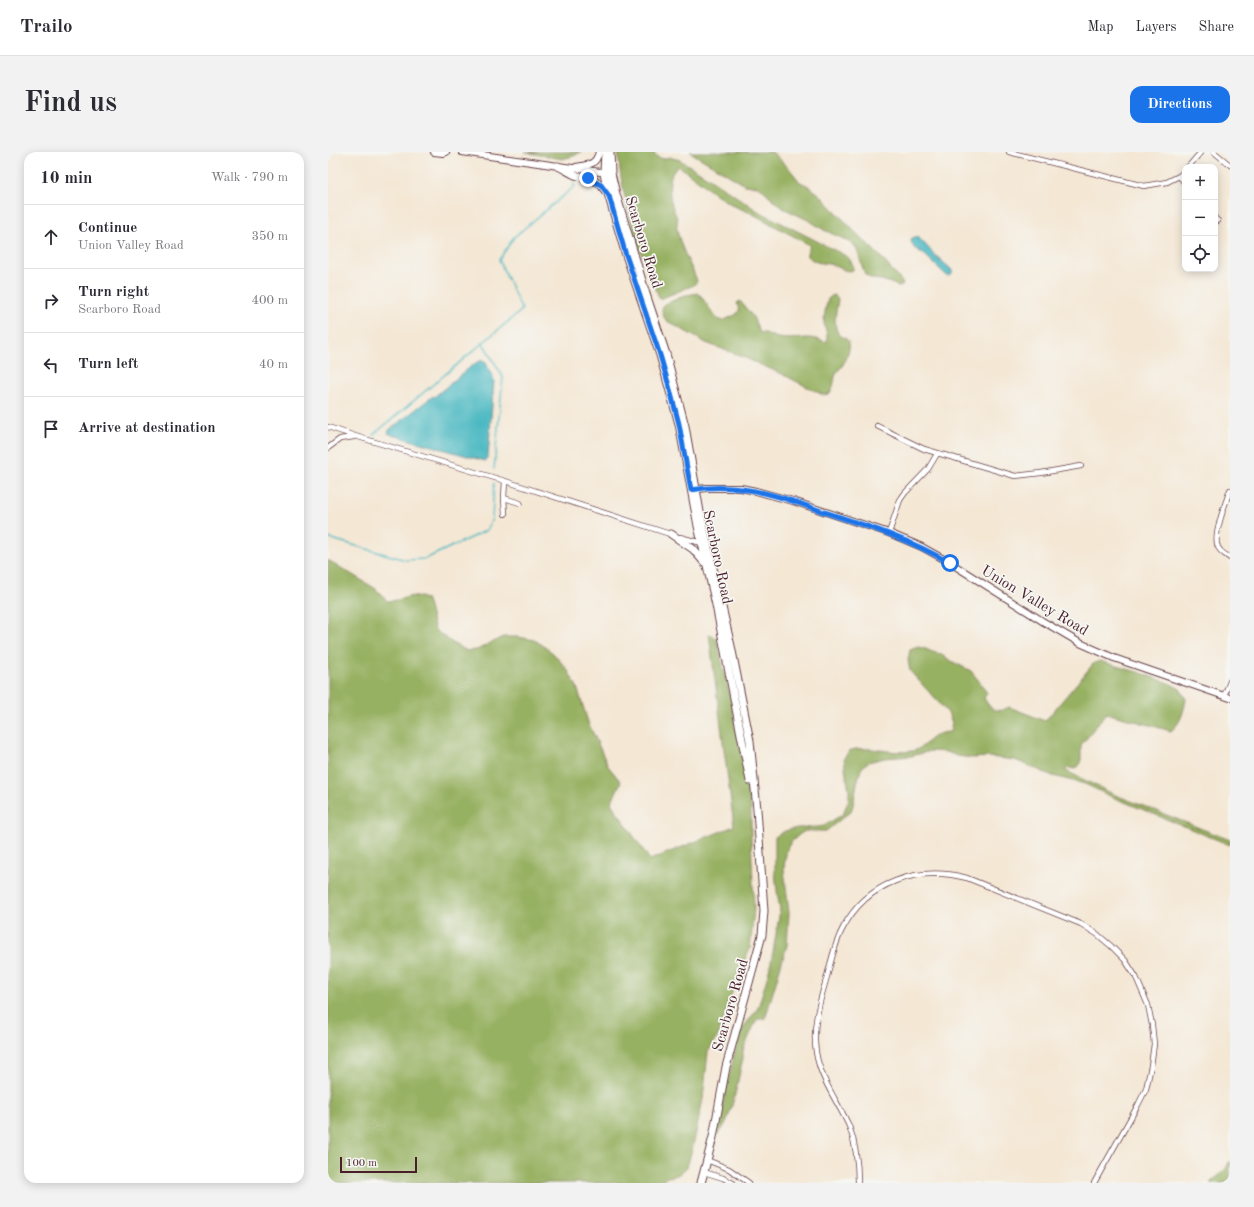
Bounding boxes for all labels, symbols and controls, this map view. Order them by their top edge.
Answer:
text: Trailo [20,18,73,37]
text: Map [1088,20,1114,34]
text: Layers [1136,20,1177,34]
text: Share [1199,20,1234,34]
button: Directions [1130,86,1230,123]
text: Find us [24,90,117,118]
map controls [1182,164,1218,272]
button: + [1182,164,1218,200]
route end [579,169,597,187]
text: 10 min [40,170,93,187]
text: Walk · 790 m [211,171,288,184]
street label: Scarboro Road [621,194,664,291]
button: − [1182,200,1218,236]
text: Continue [78,221,137,236]
icon: ahead [40,226,62,248]
text: 350 m [251,230,288,243]
button: locate [1182,236,1218,272]
text: Union Valley Road [78,239,184,252]
text: Turn right [78,285,149,300]
icon: right [40,290,62,312]
text: 400 m [251,294,288,307]
text: Scarboro Road [78,303,161,316]
icon: left [40,354,62,376]
text: Turn left [78,357,138,372]
text: 40 m [259,358,288,371]
icon: arrive [40,418,62,440]
text: Arrive at destination [78,421,216,436]
street label: Scarboro Road [699,509,734,606]
route start [941,554,959,572]
street label: Union Valley Road [978,563,1091,639]
street label: Scarboro Road [711,957,752,1053]
scale bar [340,1155,417,1174]
text: 100 m [346,1158,377,1169]

